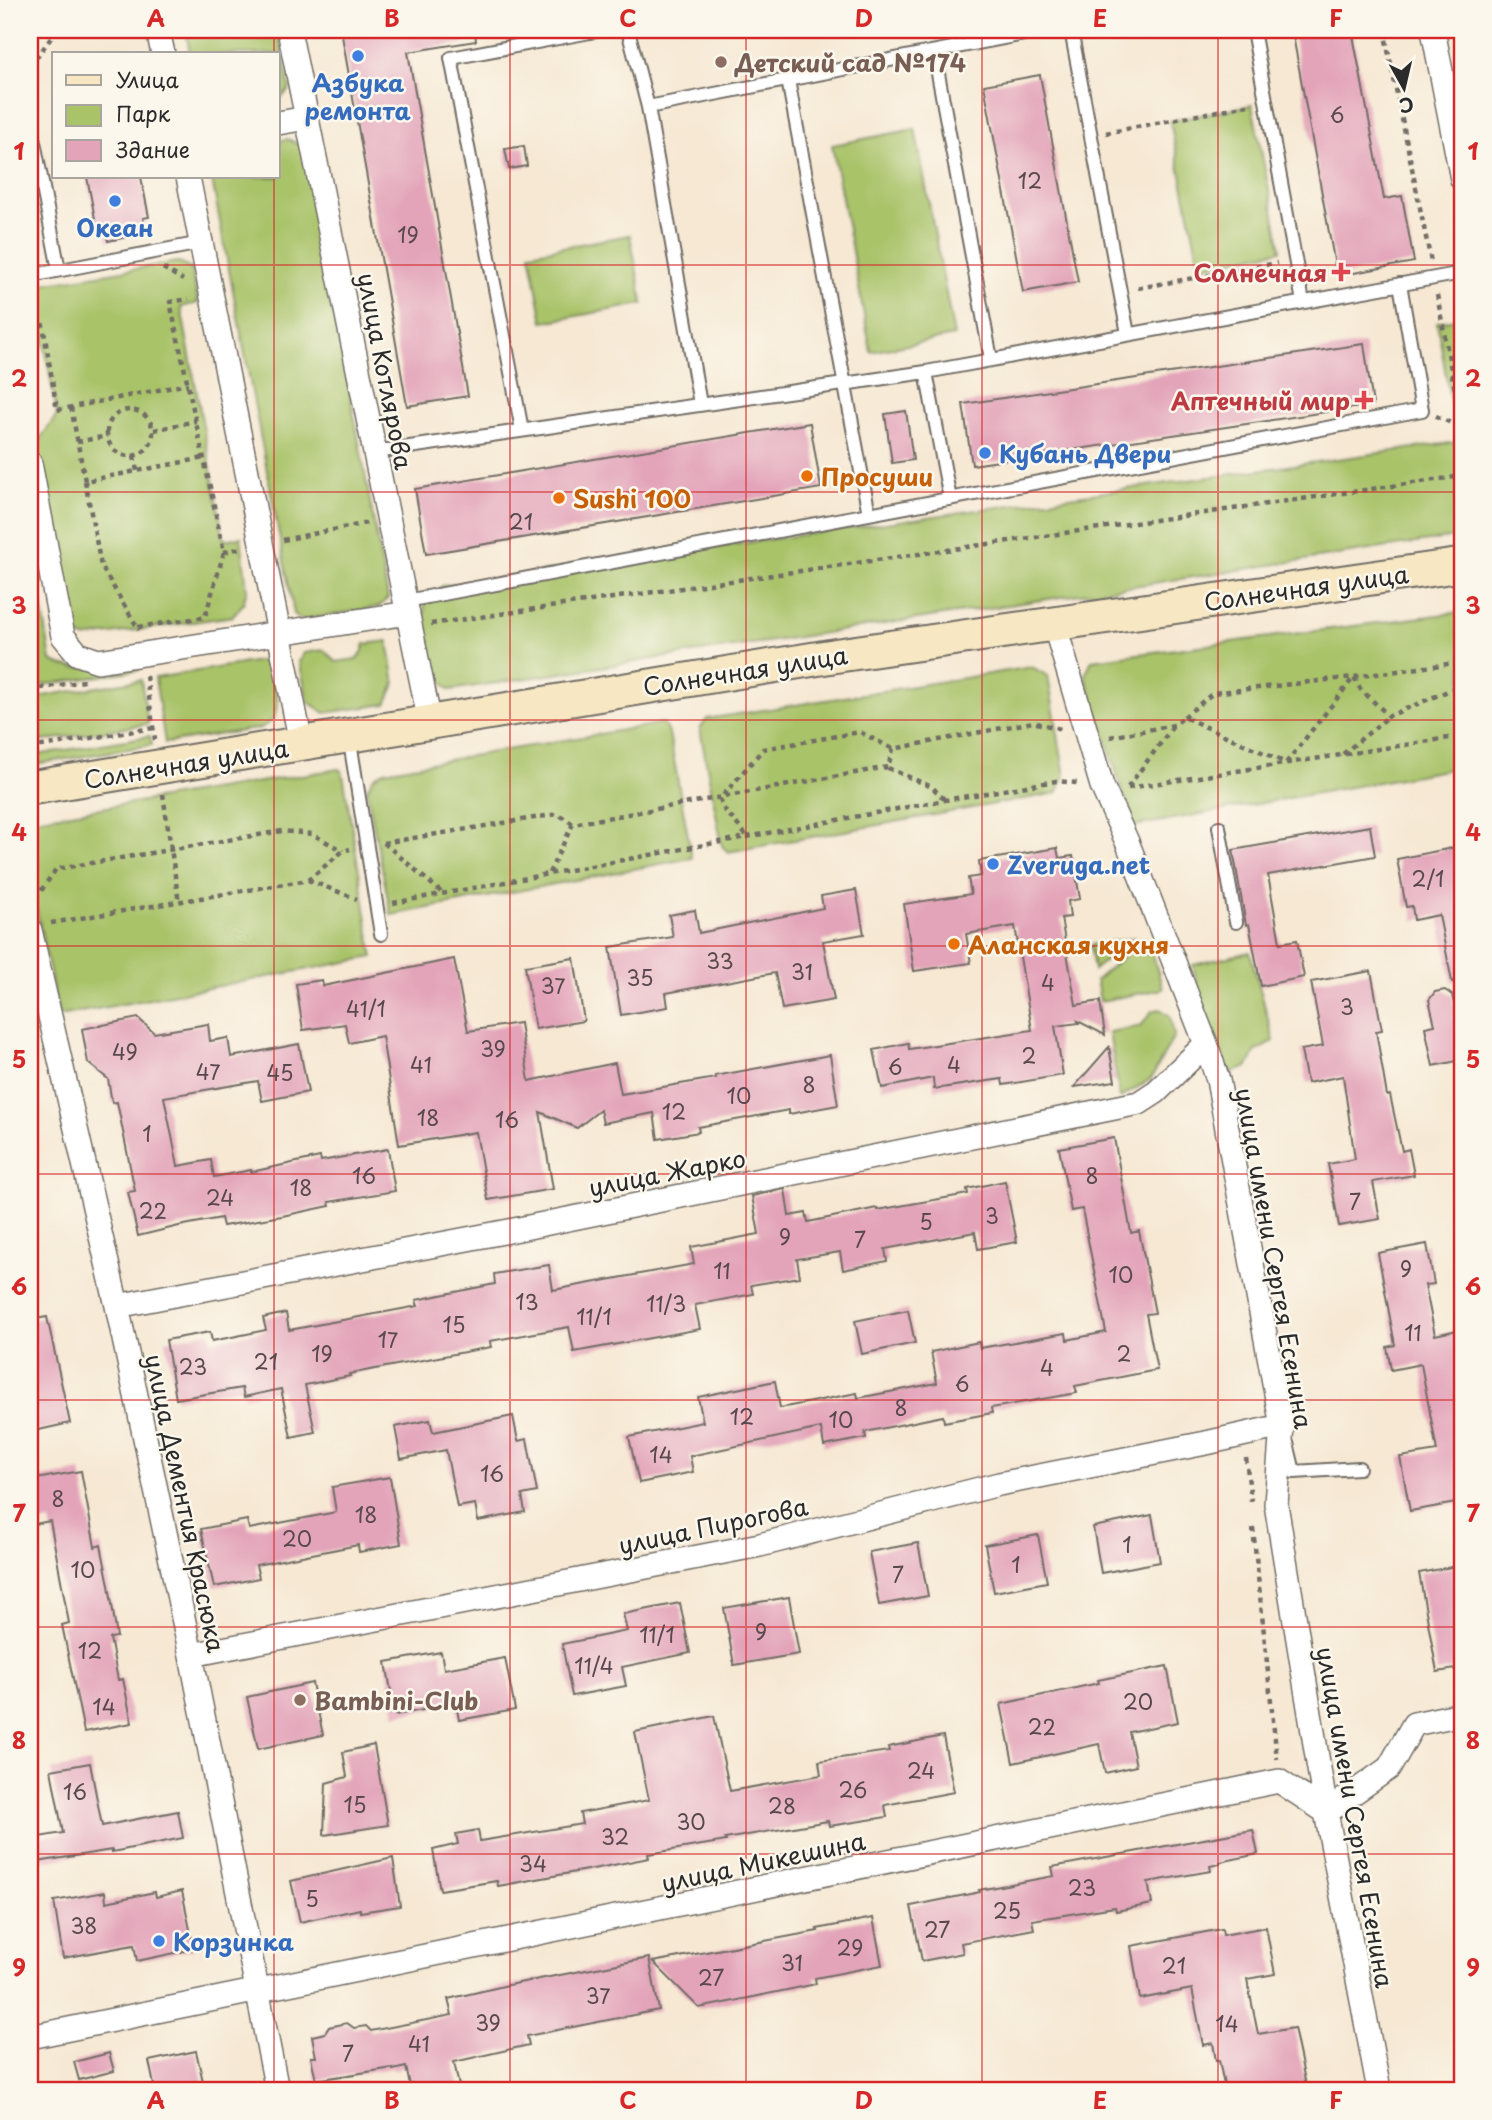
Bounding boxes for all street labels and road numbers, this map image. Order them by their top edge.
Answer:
street label: улица Котлярова [349,270,423,473]
street label: Солнечная улица [1201,555,1411,619]
street label: Солнечная улица [640,636,850,704]
street label: Солнечная улица [81,729,291,797]
street label: улица имени Сергея Есенина [1227,1085,1323,1431]
street label: улица Жарко [585,1139,749,1205]
street label: улица Дементия Красюка [137,1350,235,1656]
street label: улица Пирогова [615,1487,811,1563]
street label: улица имени Сергея Есенина [1308,1644,1404,1990]
street label: улица Микешина [658,1822,868,1900]

